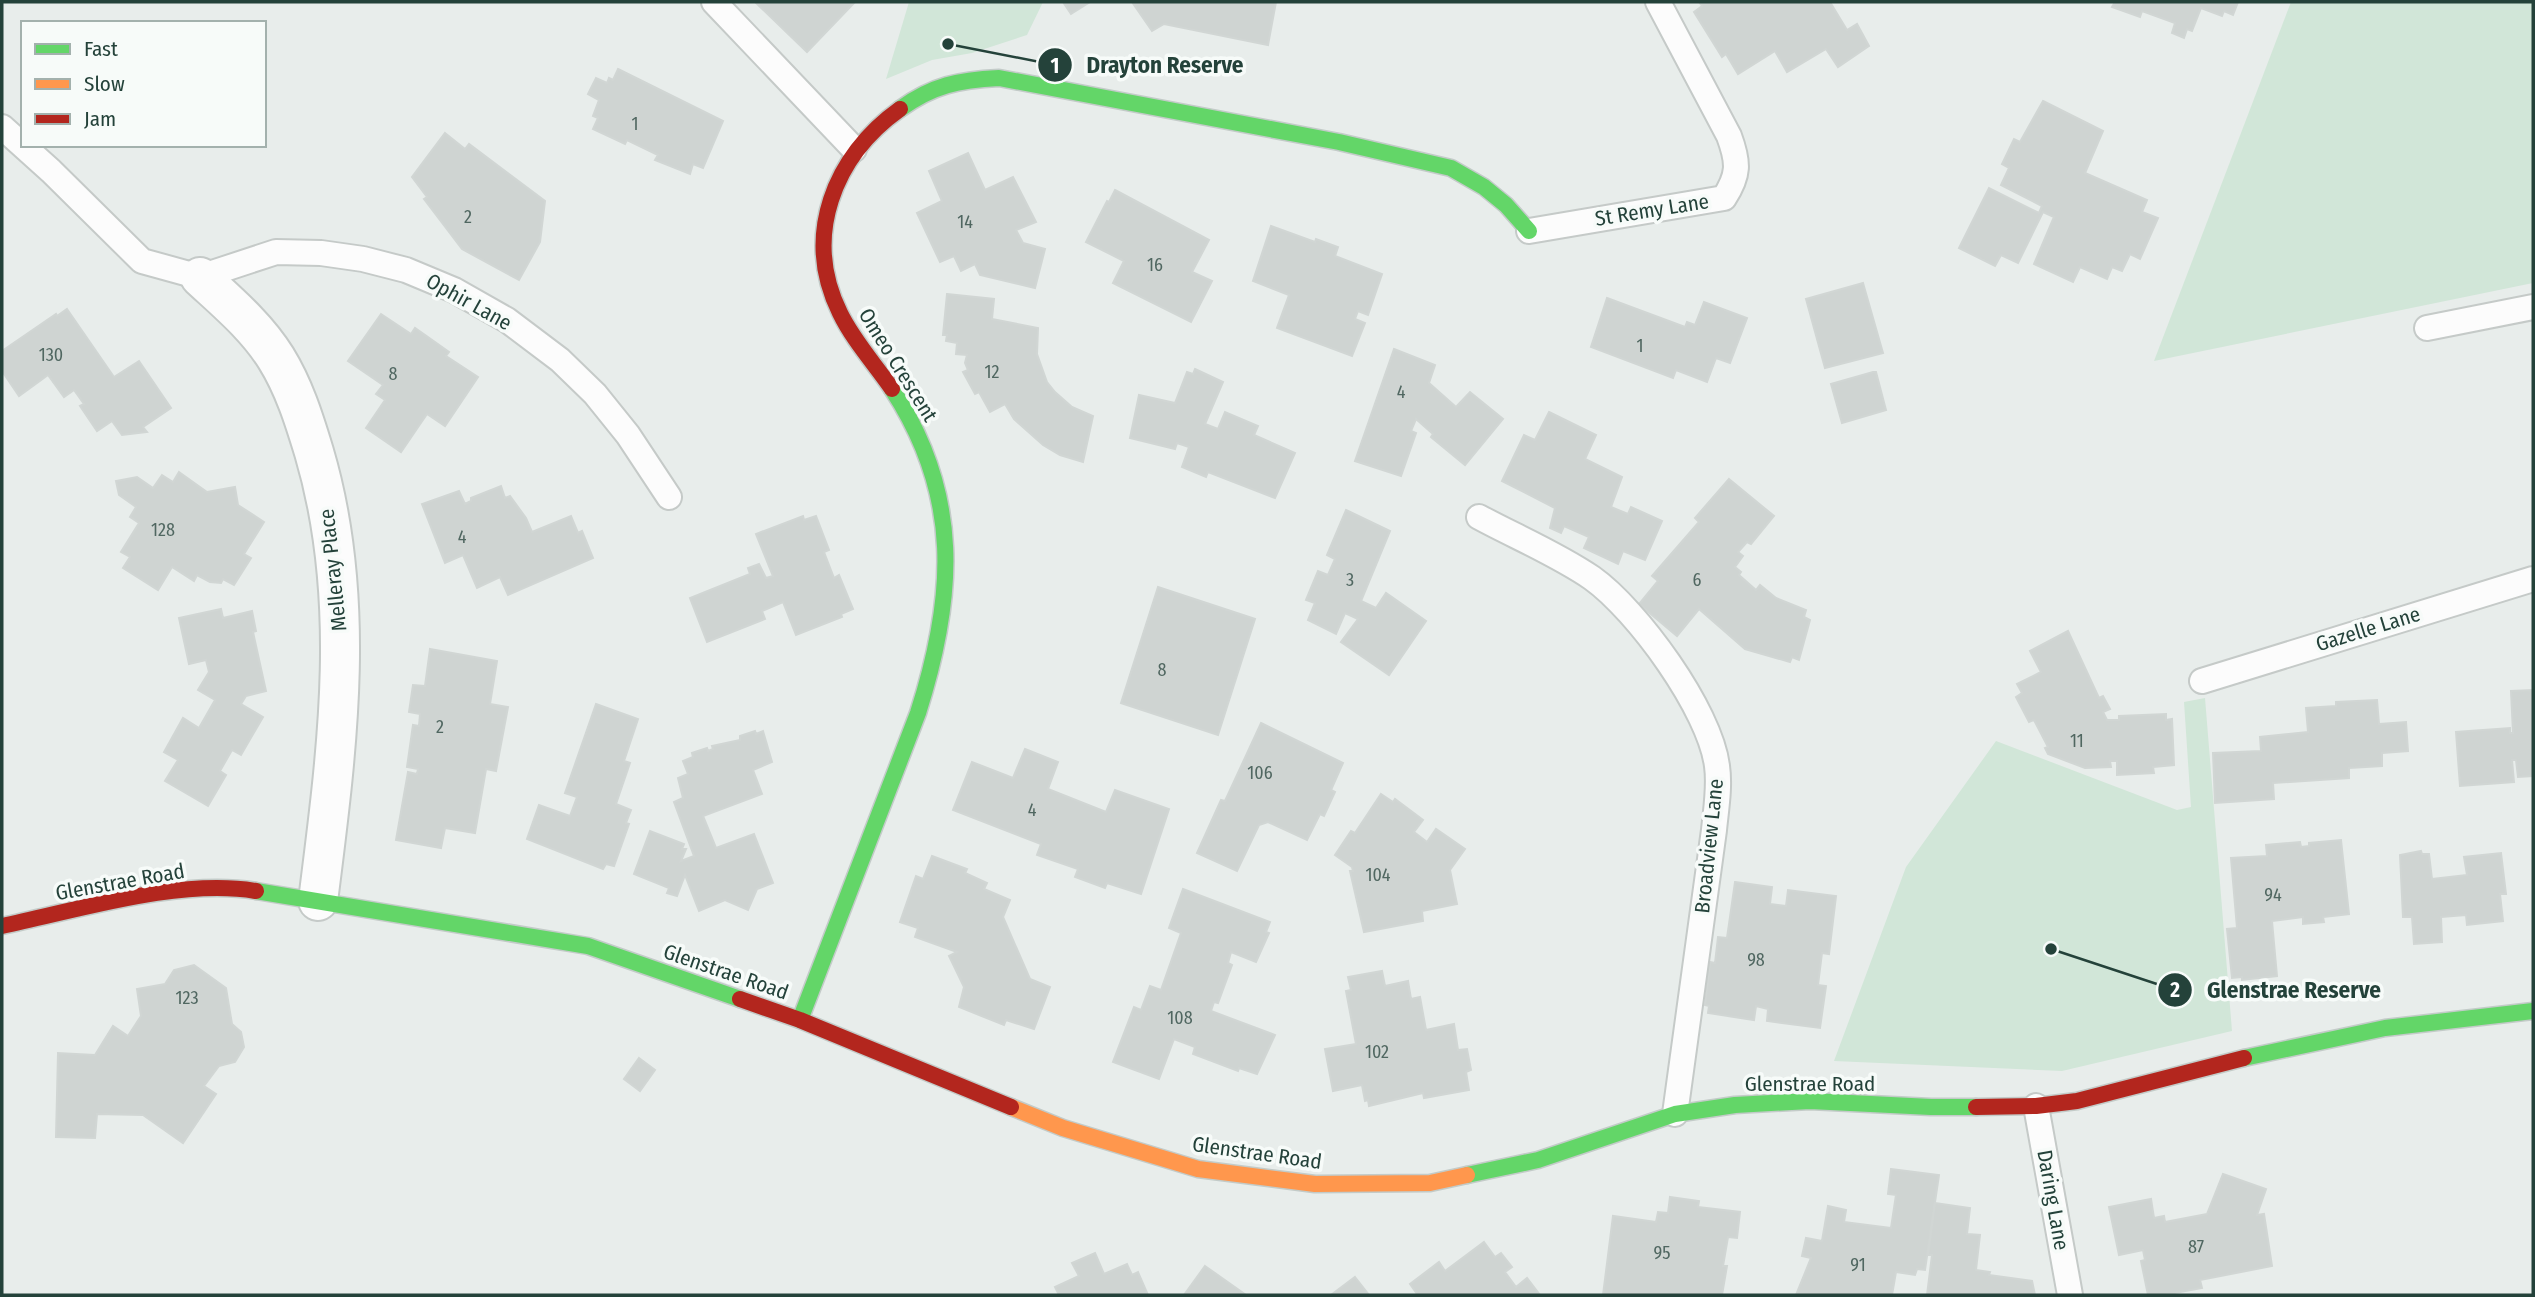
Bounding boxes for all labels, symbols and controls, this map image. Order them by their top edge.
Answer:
legend [21,21,266,147]
text: Fast [84,36,118,62]
callout: Drayton Reserve [1038,43,1258,87]
text: Drayton Reserve [1087,51,1244,79]
text: 1 [1051,53,1059,79]
text: Slow [84,71,125,97]
text: Jam [84,106,116,132]
house number: 1 [631,113,639,135]
street label: St Remy Lane [1593,188,1711,232]
house number: 2 [464,206,472,228]
house number: 14 [957,211,973,233]
house number: 16 [1147,254,1163,276]
street label: Ophir Lane [422,268,516,336]
street label: Omeo Crescent [853,303,943,427]
house number: 1 [1636,335,1644,357]
house number: 130 [39,344,63,366]
house number: 12 [985,361,1000,383]
house number: 8 [389,363,398,385]
house number: 4 [1397,381,1406,403]
street label: Melleray Place [314,507,352,633]
house number: 128 [151,519,175,541]
house number: 4 [458,526,467,548]
house number: 3 [1346,569,1354,591]
house number: 6 [1693,569,1702,591]
street label: Gazelle Lane [2313,601,2423,657]
house number: 8 [1158,659,1167,681]
house number: 2 [436,716,444,738]
house number: 11 [2070,730,2084,752]
house number: 106 [1247,762,1273,784]
street label: Broadview Lane [1689,777,1729,915]
house number: 4 [1028,799,1037,821]
street label: Glenstrae Road [53,858,187,906]
house number: 104 [1365,864,1391,886]
house number: 94 [2264,884,2282,906]
street label: Glenstrae Road [660,938,792,1006]
house number: 98 [1747,949,1765,971]
callout: Glenstrae Reserve [2158,968,2395,1012]
text: Glenstrae Reserve [2207,976,2381,1004]
text: 2 [2169,977,2180,1003]
house number: 123 [175,987,199,1009]
house number: 108 [1167,1007,1193,1029]
house number: 102 [1365,1041,1389,1063]
street label: Glenstrae Road [1745,1071,1875,1097]
street label: Glenstrae Road [1191,1131,1323,1175]
street label: Daring Lane [2031,1148,2075,1252]
house number: 87 [2188,1236,2204,1258]
house number: 95 [1653,1242,1671,1264]
house number: 91 [1850,1254,1866,1276]

